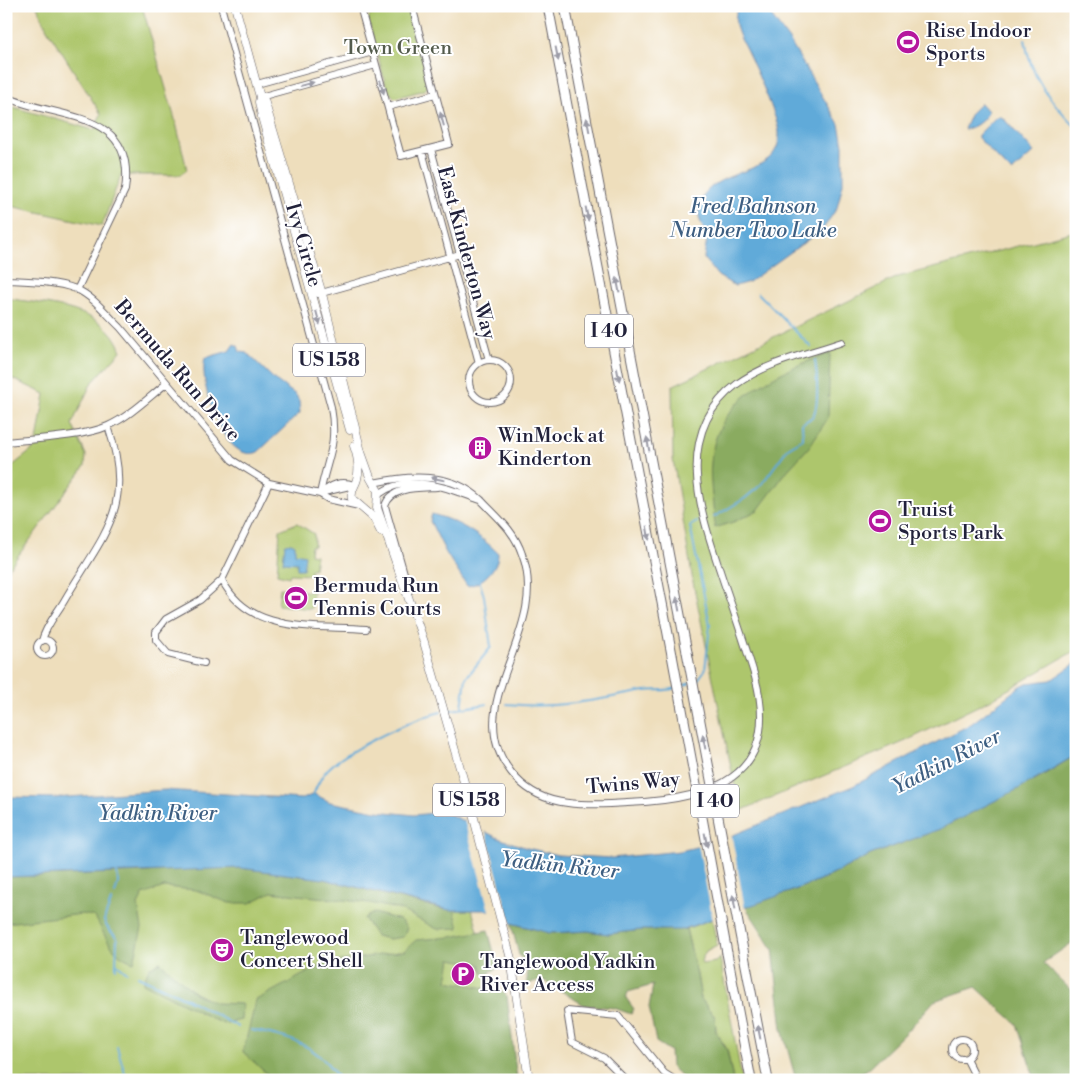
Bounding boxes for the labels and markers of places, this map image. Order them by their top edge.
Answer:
place label: Rise Indoor Sports [926,19,1032,67]
sports icon: Rise Indoor Sports [895,29,921,55]
place label: WinMock at Kinderton [497,424,605,472]
building icon: WinMock at Kinderton [467,435,493,461]
place label: Truist Sports Park [898,498,1005,546]
sports icon: Truist Sports Park [867,508,893,534]
place label: Bermuda Run Tennis Courts [313,574,441,622]
sports icon: Bermuda Run Tennis Courts [283,585,309,611]
place label: Tanglewood Concert Shell [240,926,363,974]
theatre icon: Tanglewood Concert Shell [209,937,235,963]
place label: Tanglewood Yadkin River Access [480,950,655,998]
parking icon: Tanglewood Yadkin River Access [450,961,476,987]

